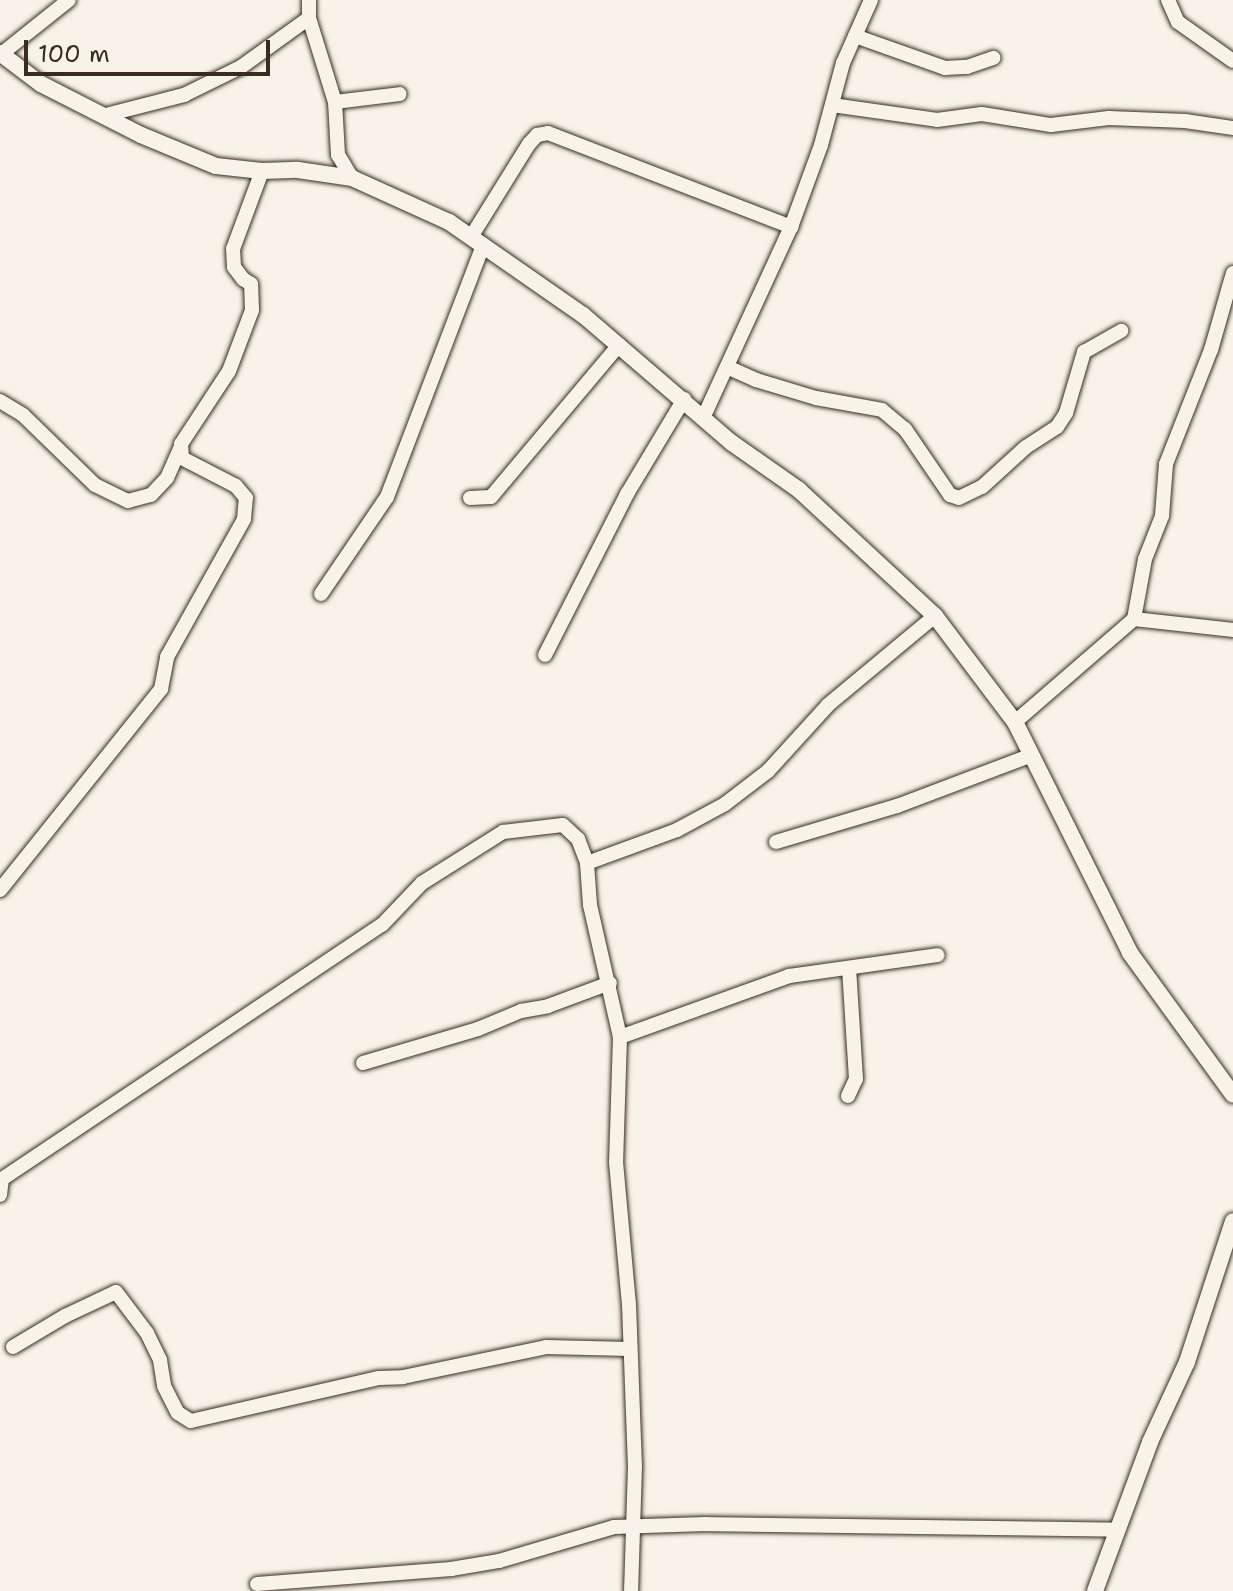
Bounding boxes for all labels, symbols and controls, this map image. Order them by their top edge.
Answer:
scale bar [28,24,274,74]
text: 100 m [38,38,110,70]

